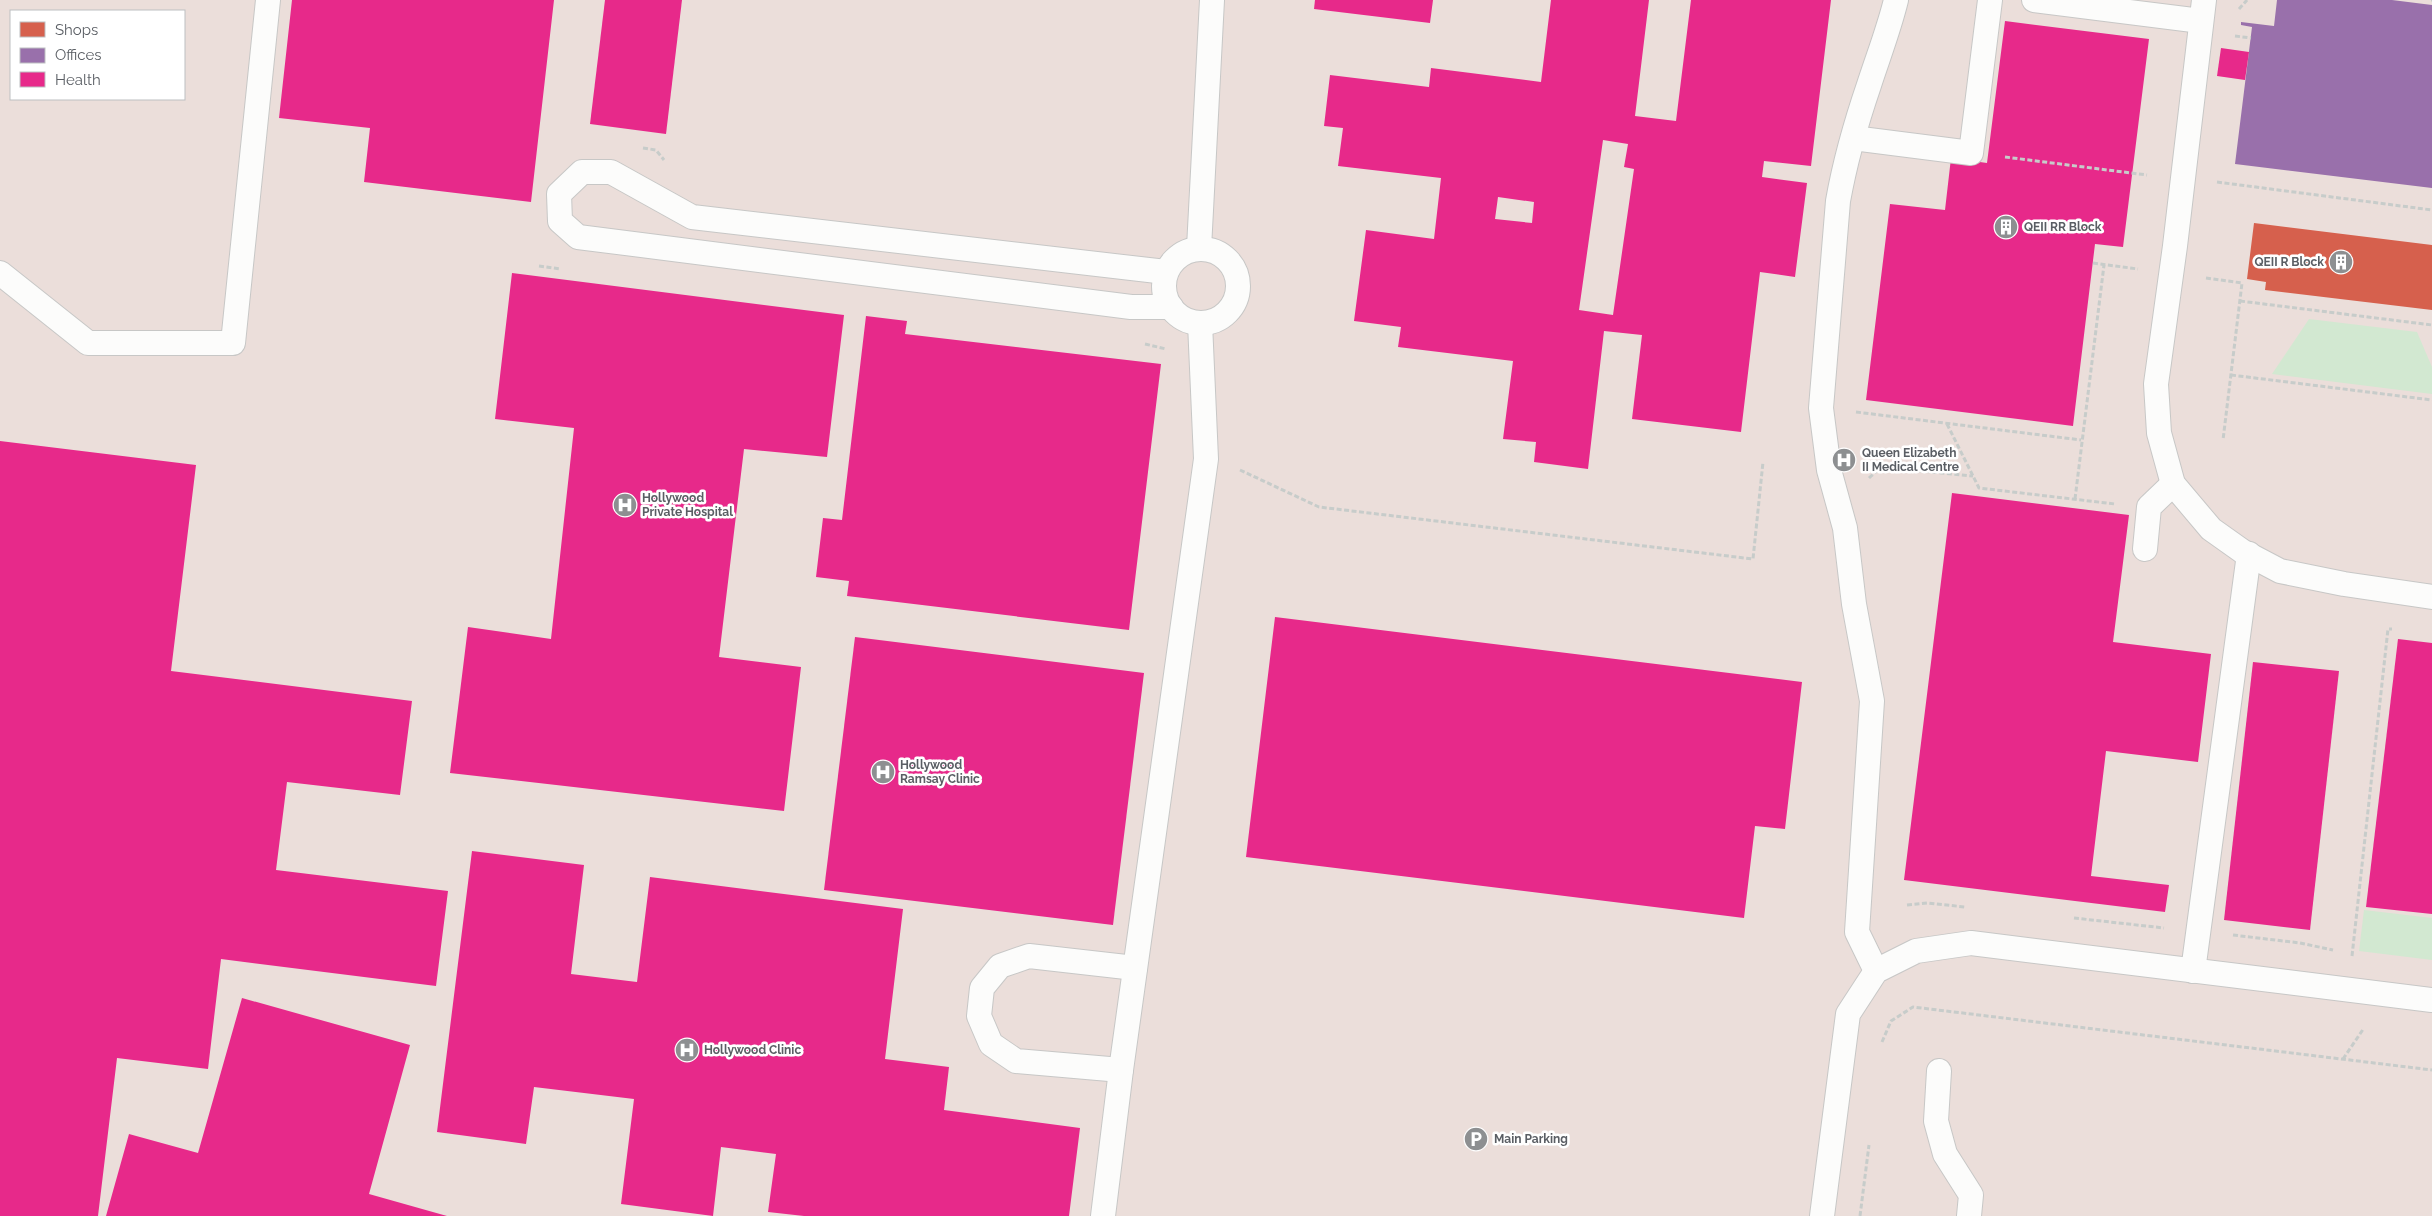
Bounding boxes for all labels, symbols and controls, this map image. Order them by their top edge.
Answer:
legend [10,10,185,100]
text: Shops [55,21,98,39]
text: Offices [55,46,102,64]
text: Health [55,71,101,89]
building icon: QEII RR Block [1993,214,2019,240]
place label: QEII RR Block [2024,220,2102,234]
building icon: QEII R Block [2328,249,2354,275]
place label: QEII R Block [2254,255,2324,269]
place label: Queen Elizabeth II Medical Centre [1862,446,1959,474]
hospital icon: Queen Elizabeth II Medical Centre [1831,447,1857,473]
place label: Hollywood Private Hospital [642,491,733,519]
hospital icon: Hollywood Private Hospital [612,492,638,518]
place label: Hollywood Ramsay Clinic [900,758,980,786]
hospital icon: Hollywood Ramsay Clinic [870,759,896,785]
hospital icon: Hollywood Clinic [674,1037,700,1063]
place label: Hollywood Clinic [704,1043,801,1057]
parking icon: Main Parking [1463,1126,1489,1152]
place label: Main Parking [1494,1132,1568,1146]

